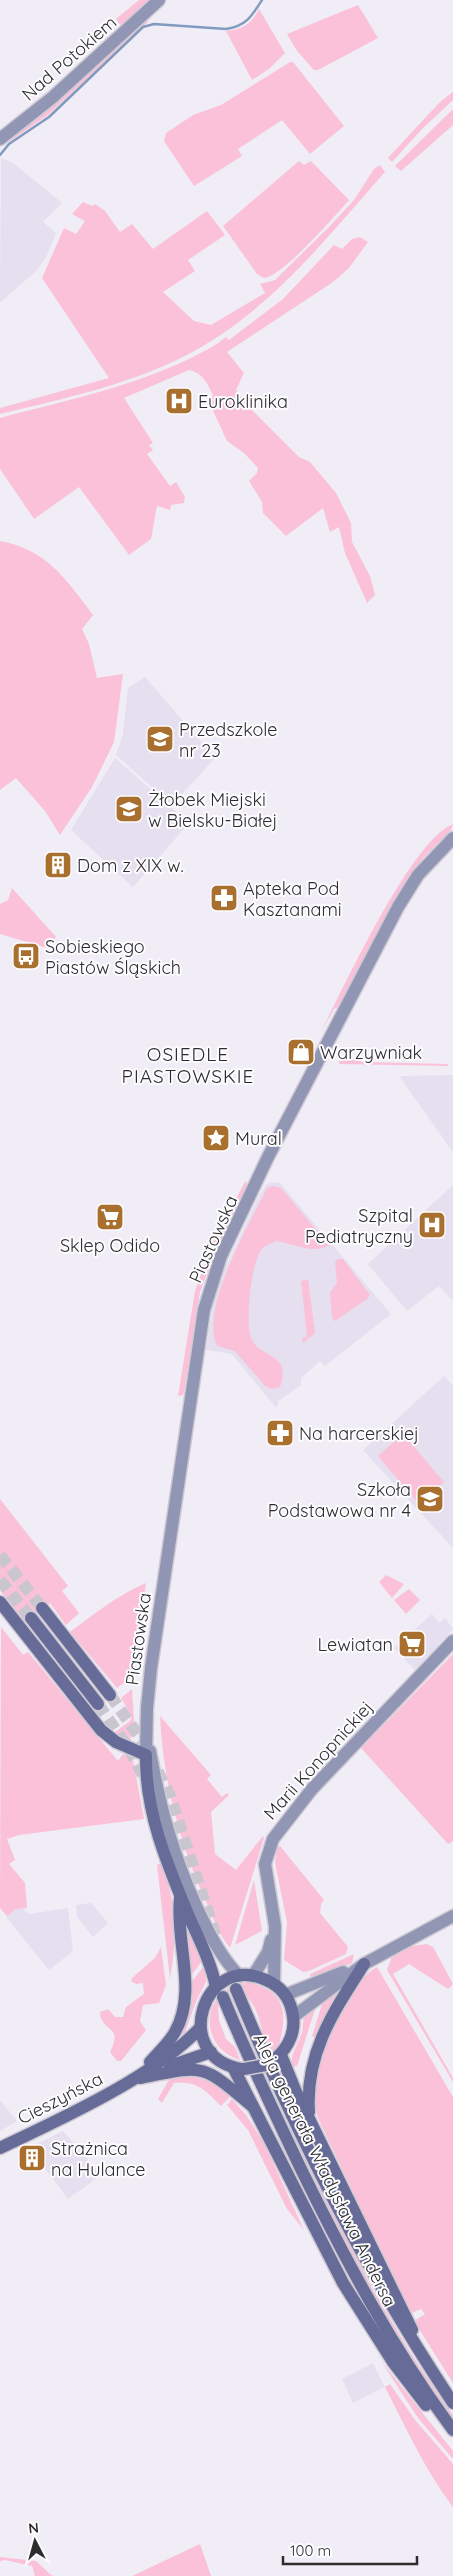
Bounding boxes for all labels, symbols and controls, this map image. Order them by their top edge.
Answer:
street label: Nad Potokiem [17,11,121,105]
hospital icon: Euroklinika [164,386,194,416]
place label: Euroklinika [198,390,288,413]
place label: Przedszkole nr 23 [179,718,277,762]
school or university icon: Przedszkole nr 23 [145,724,175,754]
place label: Żłobek Miejski w Bielsku-Białej [148,788,277,832]
school or university icon: Żłobek Miejski w Bielsku-Białej [114,794,144,824]
building icon: Dom z XIX w. [43,850,73,880]
place label: Dom z XIX w. [77,854,184,877]
place label: Apteka Pod Kasztanami [243,877,342,921]
pharmacy icon: Apteka Pod Kasztanami [209,883,239,913]
place label: Sobieskiego Piastów Śląskich [45,935,181,979]
bus stop icon: Sobieskiego Piastów Śląskich [11,941,41,971]
shop icon: Warzywniak [286,1037,316,1067]
place label: Warzywniak [320,1041,422,1064]
district label: OSIEDLE PIASTOWSKIE [122,1042,254,1088]
place icon: Mural [201,1123,231,1153]
place label: Mural [235,1127,282,1150]
street label: Piastowska [184,1192,242,1286]
supermarket icon: Sklep Odido [95,1202,125,1232]
place label: Szpital Pediatryczny [305,1204,413,1248]
hospital icon: Szpital Pediatryczny [417,1210,447,1240]
place label: Sklep Odido [60,1234,160,1257]
pharmacy icon: Na harcerskiej [265,1418,295,1448]
place label: Na harcerskiej [299,1422,419,1445]
place label: Szkoła Podstawowa nr 4 [268,1478,411,1522]
school or university icon: Szkoła Podstawowa nr 4 [415,1484,445,1514]
street label: Piastowska [120,1591,156,1687]
supermarket icon: Lewiatan [397,1629,427,1659]
place label: Lewiatan [318,1633,393,1656]
street label: Marii Konopnickiej [259,1696,377,1824]
street label: Aleja generała Władysława Andersa [249,2029,401,2311]
street label: Cieszyńska [14,2067,106,2129]
place label: Strażnica na Hulance [51,2137,145,2181]
building icon: Strażnica na Hulance [17,2143,47,2173]
north arrow [10,2516,60,2566]
text: N [28,2519,40,2538]
scale bar [283,2534,417,2566]
text: 100 m [290,2541,331,2560]

